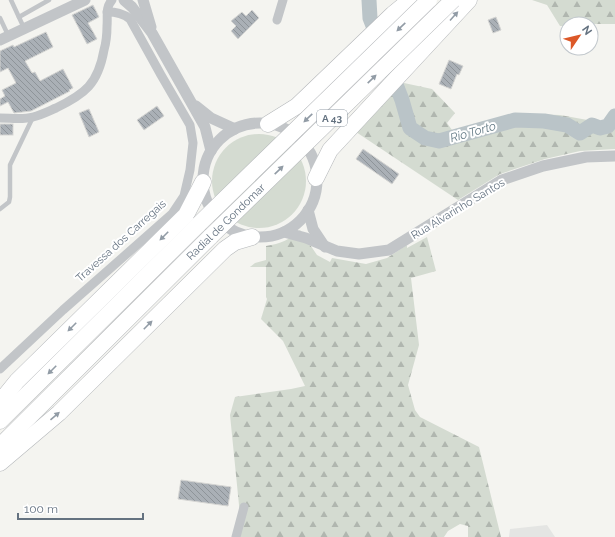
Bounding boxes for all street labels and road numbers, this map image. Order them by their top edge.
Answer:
road number: A 43 [317,110,347,126]
street label: Rua Alvarinho Santos [409,176,507,242]
street label: Radial de Gondomar [184,181,268,263]
street label: Travessa dos Carregais [73,197,169,285]

